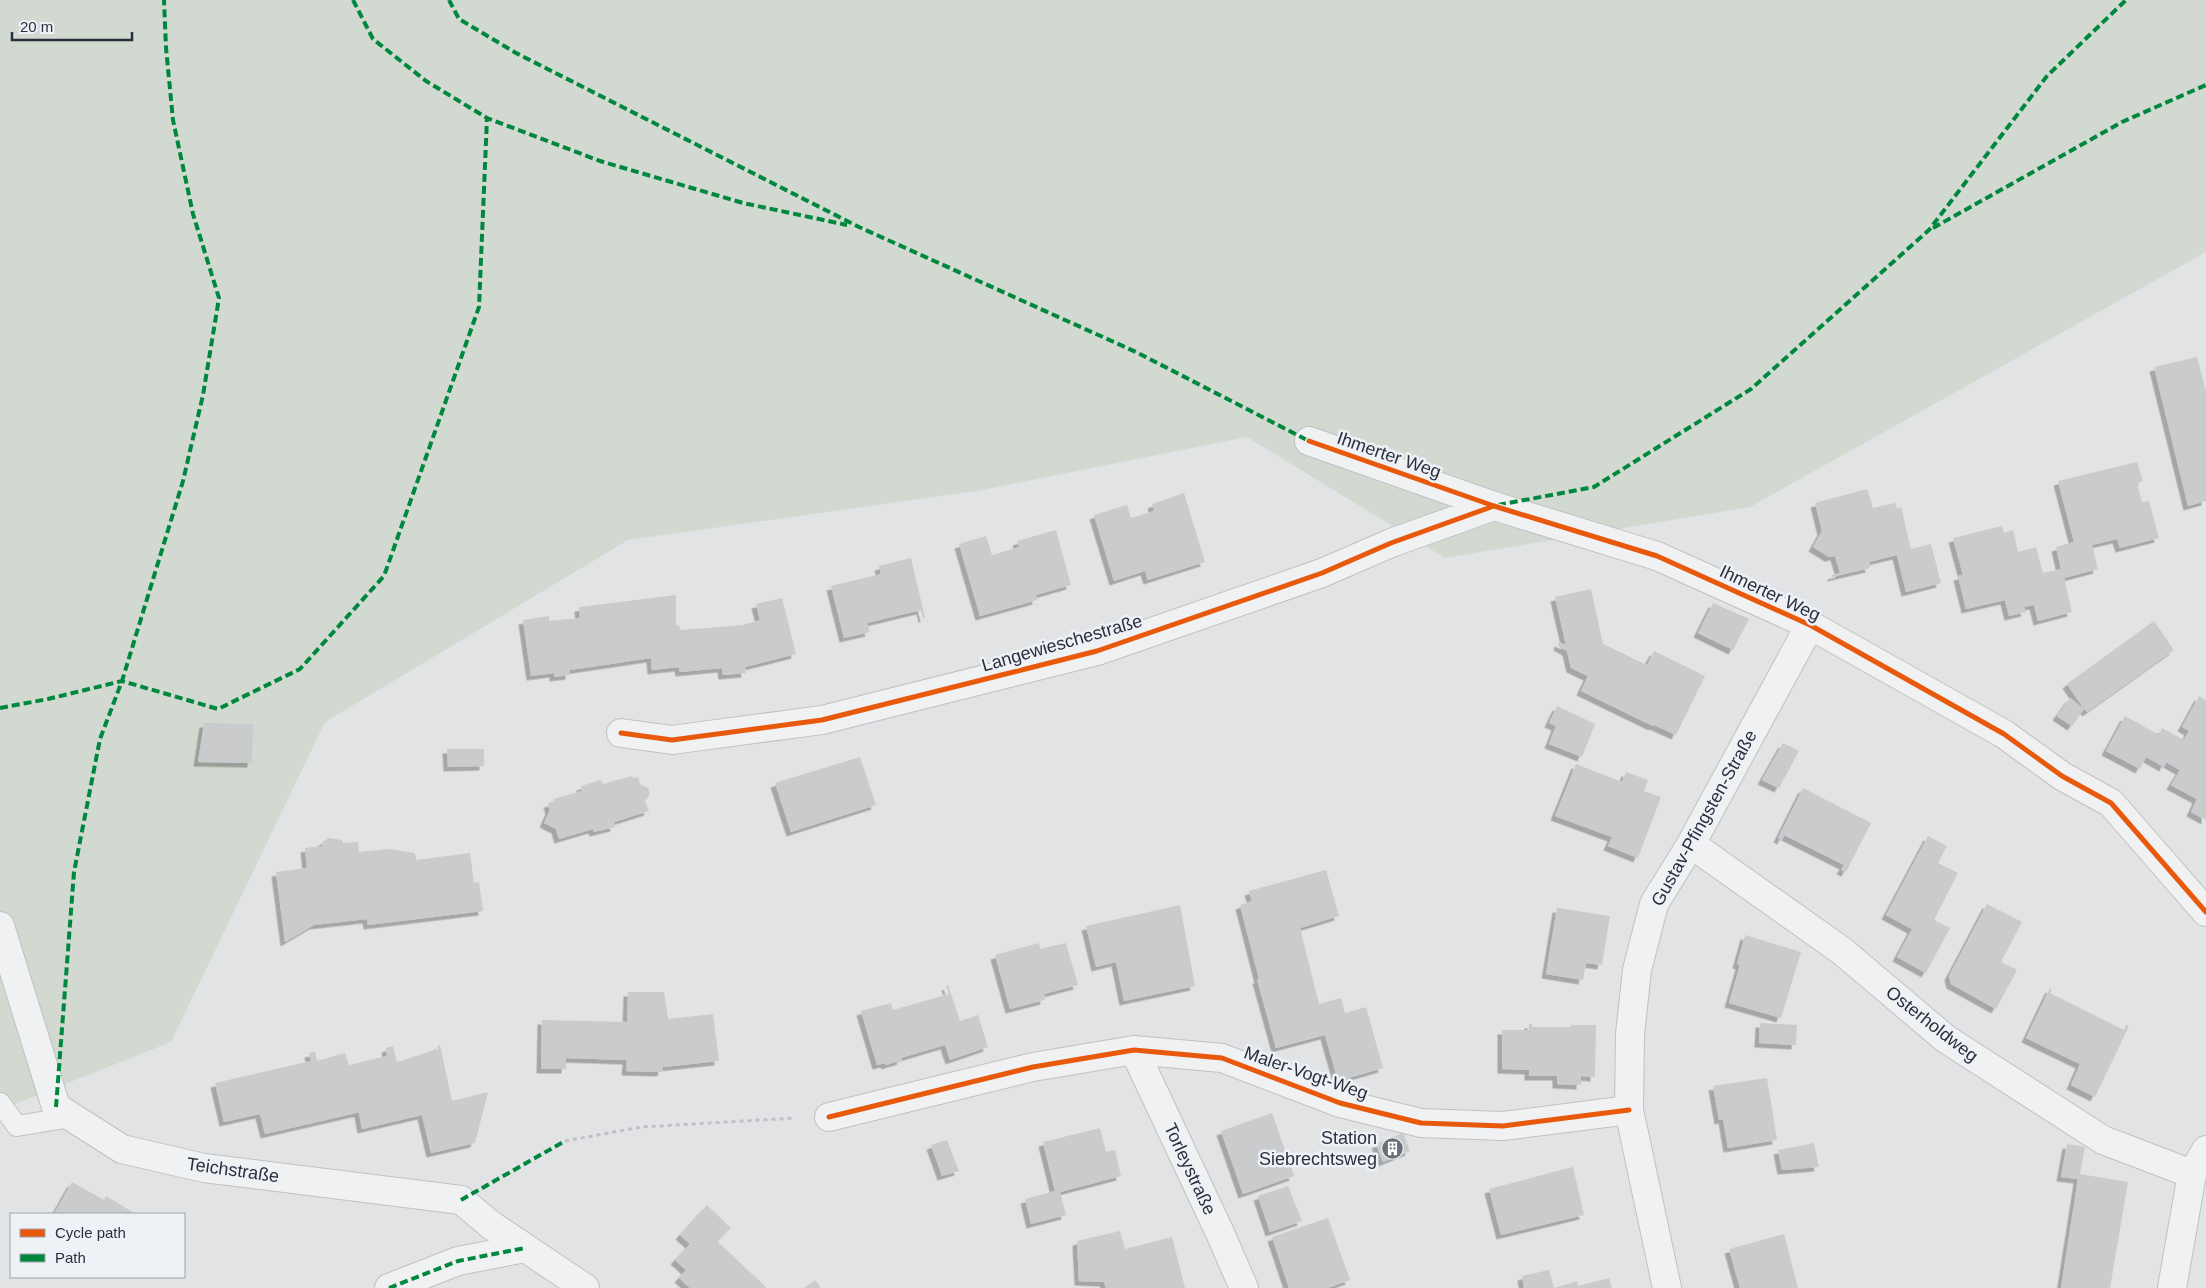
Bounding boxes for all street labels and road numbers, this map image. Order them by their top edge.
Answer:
street label: Ihmerter Weg [1334,428,1444,482]
street label: Ihmerter Weg [1717,561,1823,625]
street label: Langewieschestraße [979,610,1145,676]
street label: Gustav-Pfingsten-Straße [1647,727,1761,909]
street label: Osterholdweg [1882,982,1982,1066]
street label: Maler-Vogt-Weg [1241,1042,1371,1104]
street label: Torleystraße [1160,1120,1220,1218]
street label: Teichstraße [186,1154,280,1186]

